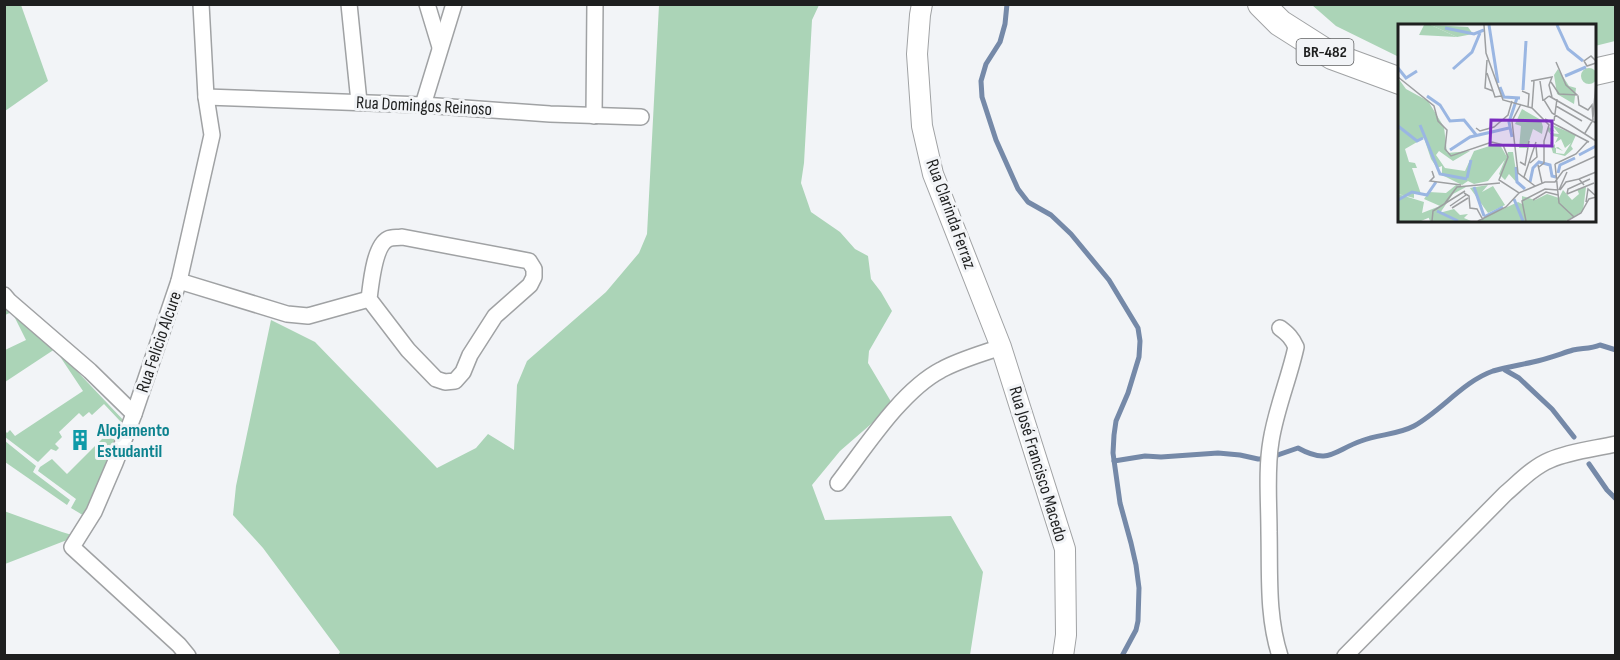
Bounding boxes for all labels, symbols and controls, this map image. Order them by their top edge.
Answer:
inset map [1398,24,1596,222]
road number: BR-482 [1296,39,1354,65]
street label: Rua Domingos Reinoso [355,92,493,120]
street label: Rua Clarinda Ferraz [921,156,981,272]
street label: Rua Felicio Alcure [132,289,186,395]
street label: Rua José Francisco Macedo [1004,384,1072,544]
place label: Alojamento Estudantil [96,420,170,462]
building icon: Alojamento Estudantil [68,428,92,452]

